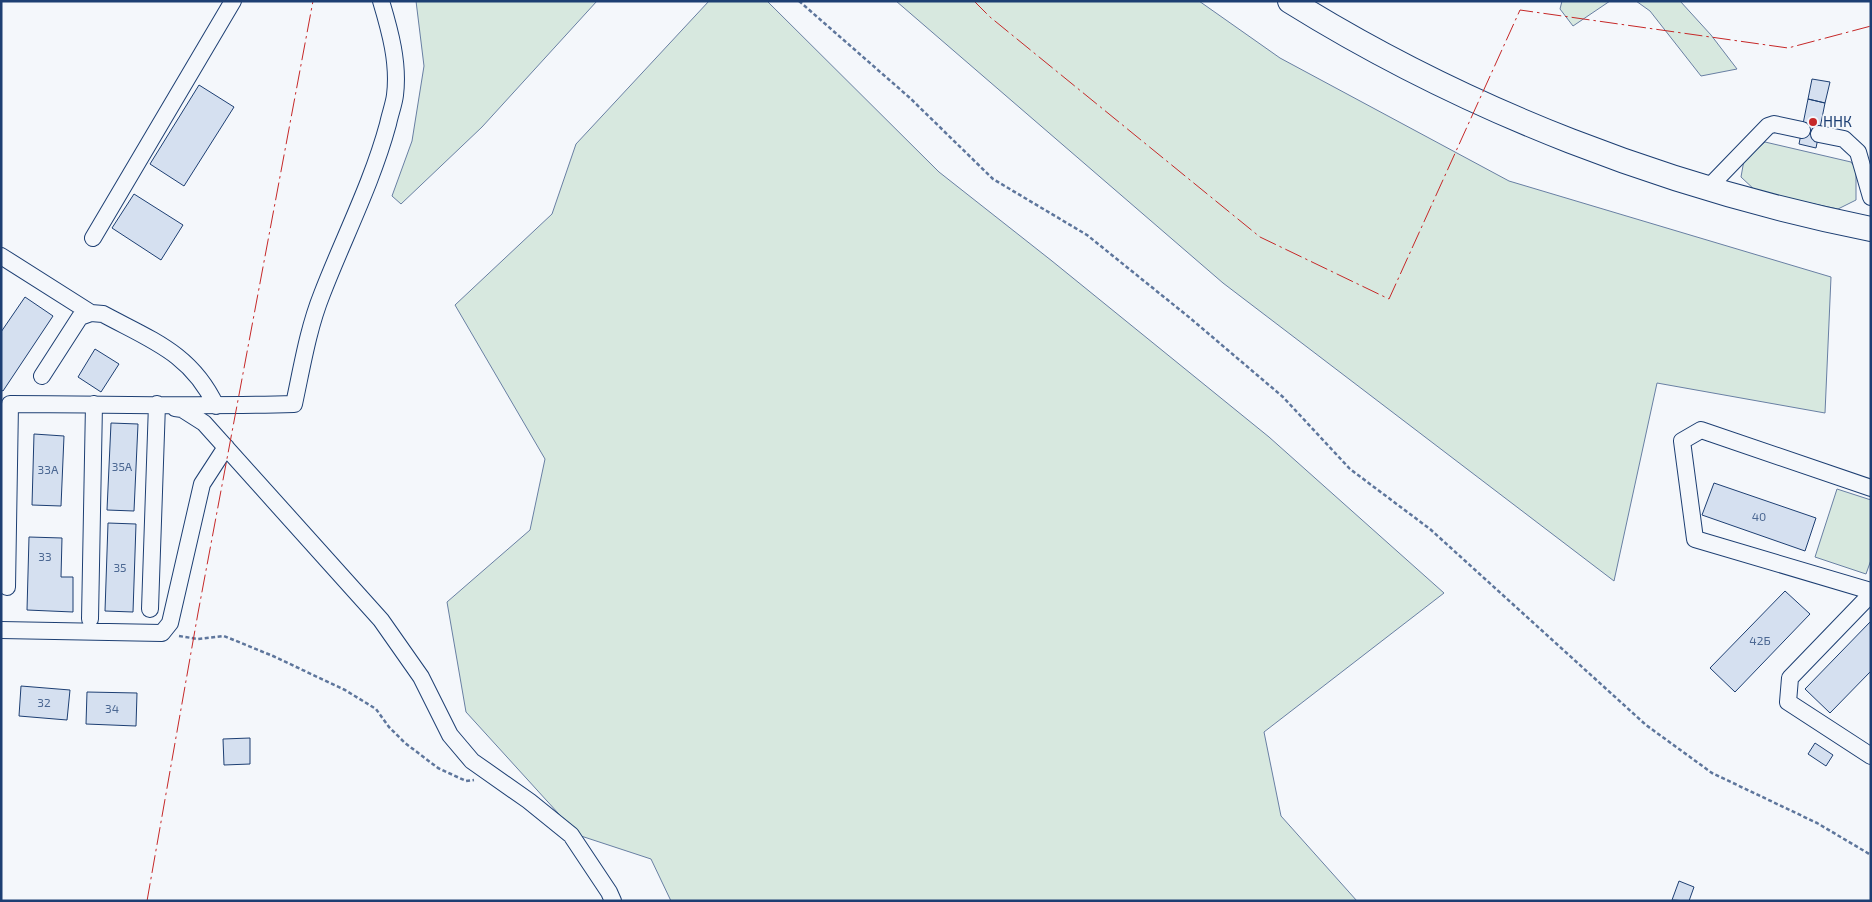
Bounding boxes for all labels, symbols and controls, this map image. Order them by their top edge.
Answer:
place label: ННК [1823,112,1852,130]
marker: ННК [1807,116,1819,128]
house number: 35А [112,459,133,473]
house number: 33А [38,462,59,476]
house number: 40 [1752,509,1766,523]
house number: 33 [38,549,52,563]
house number: 35 [113,560,127,574]
house number: 42Б [1749,633,1771,647]
house number: 32 [37,695,51,709]
house number: 34 [105,701,119,715]

